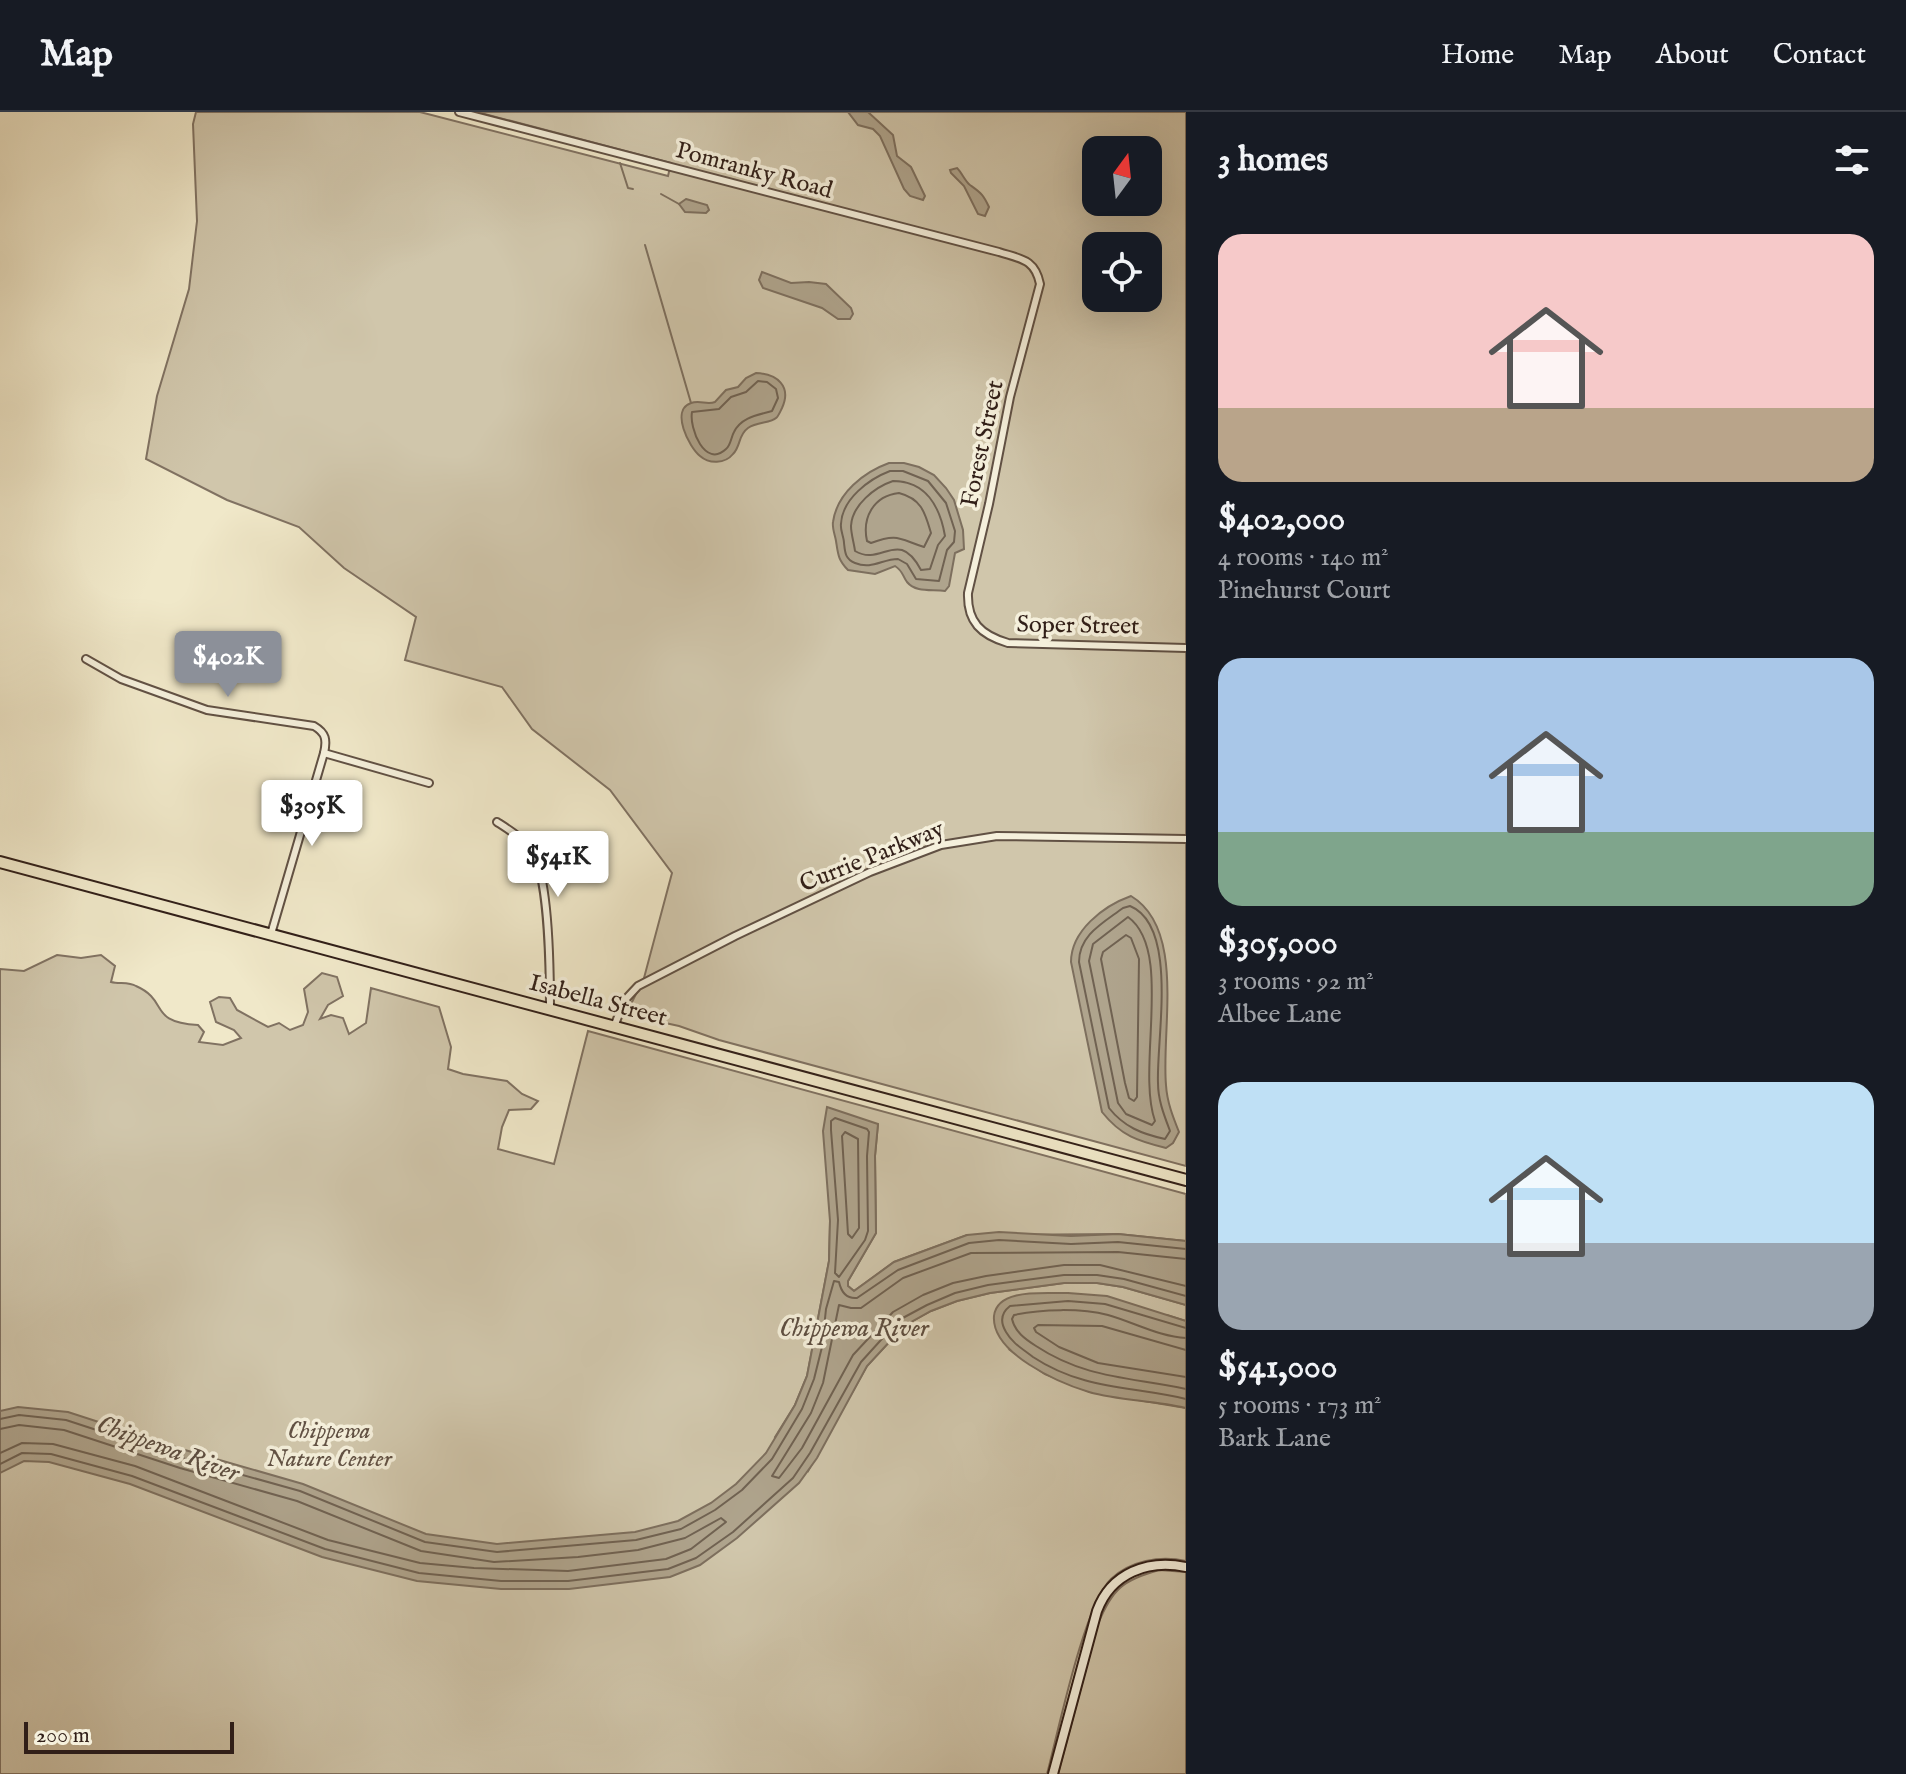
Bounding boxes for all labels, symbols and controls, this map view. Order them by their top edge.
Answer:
text: Map [40,31,113,79]
text: Home [1441,38,1514,73]
text: Map [1558,38,1612,73]
text: About [1656,38,1729,73]
text: Contact [1773,38,1866,73]
street label: Pomranky Road [672,135,836,207]
north arrow [1082,136,1162,216]
map controls [1082,136,1162,312]
icon: filters [1830,138,1874,182]
text: 3 homes [1218,139,1328,182]
button: locate [1082,232,1162,312]
icon: home [1474,286,1618,430]
street label: Forest Street [954,378,1012,510]
text: $402,000 [1218,498,1345,541]
text: 4 rooms · 140 m² [1218,541,1389,574]
text: Pinehurst Court [1218,574,1391,607]
street label: Soper Street [1016,609,1140,643]
pin: $402K [172,631,284,699]
text: $402K [193,640,263,673]
icon: home [1474,710,1618,854]
pin: $305K [256,780,368,848]
text: $305K [279,789,345,822]
street label: Currie Parkway [795,814,949,900]
pin: $541K [502,831,614,899]
text: $541K [526,840,590,873]
text: $305,000 [1218,922,1338,965]
text: 3 rooms · 92 m² [1218,965,1374,998]
street label: Isabella Street [526,968,670,1034]
text: Albee Lane [1218,998,1342,1031]
icon: home [1474,1134,1618,1278]
water label: Chippewa River [779,1312,930,1345]
text: $541,000 [1218,1346,1337,1389]
text: 5 rooms · 173 m² [1218,1389,1382,1422]
water label: Chippewa River [92,1408,245,1490]
park label: Chippewa Nature Center [266,1416,393,1475]
text: Bark Lane [1218,1422,1331,1455]
scale bar [24,1718,234,1754]
text: 200 m [36,1722,90,1750]

